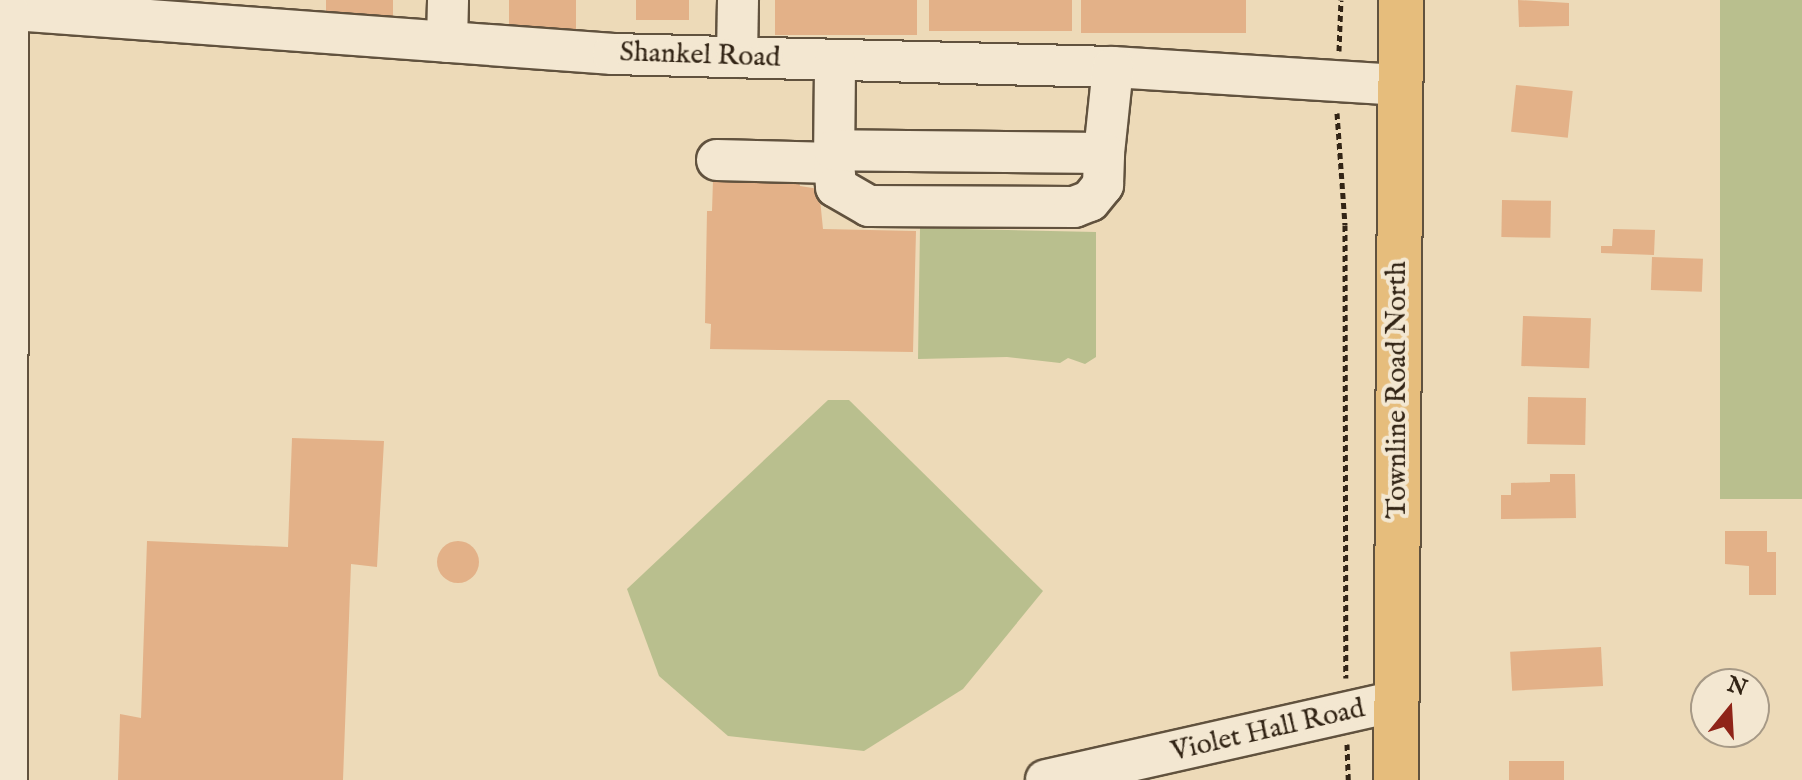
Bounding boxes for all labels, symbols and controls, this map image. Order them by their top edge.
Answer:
street label: Shankel Road [619,36,781,76]
street label: Townline Road North [1381,261,1415,519]
north arrow [1690,668,1770,748]
text: N [1723,671,1750,703]
street label: Violet Hall Road [1168,692,1368,770]

